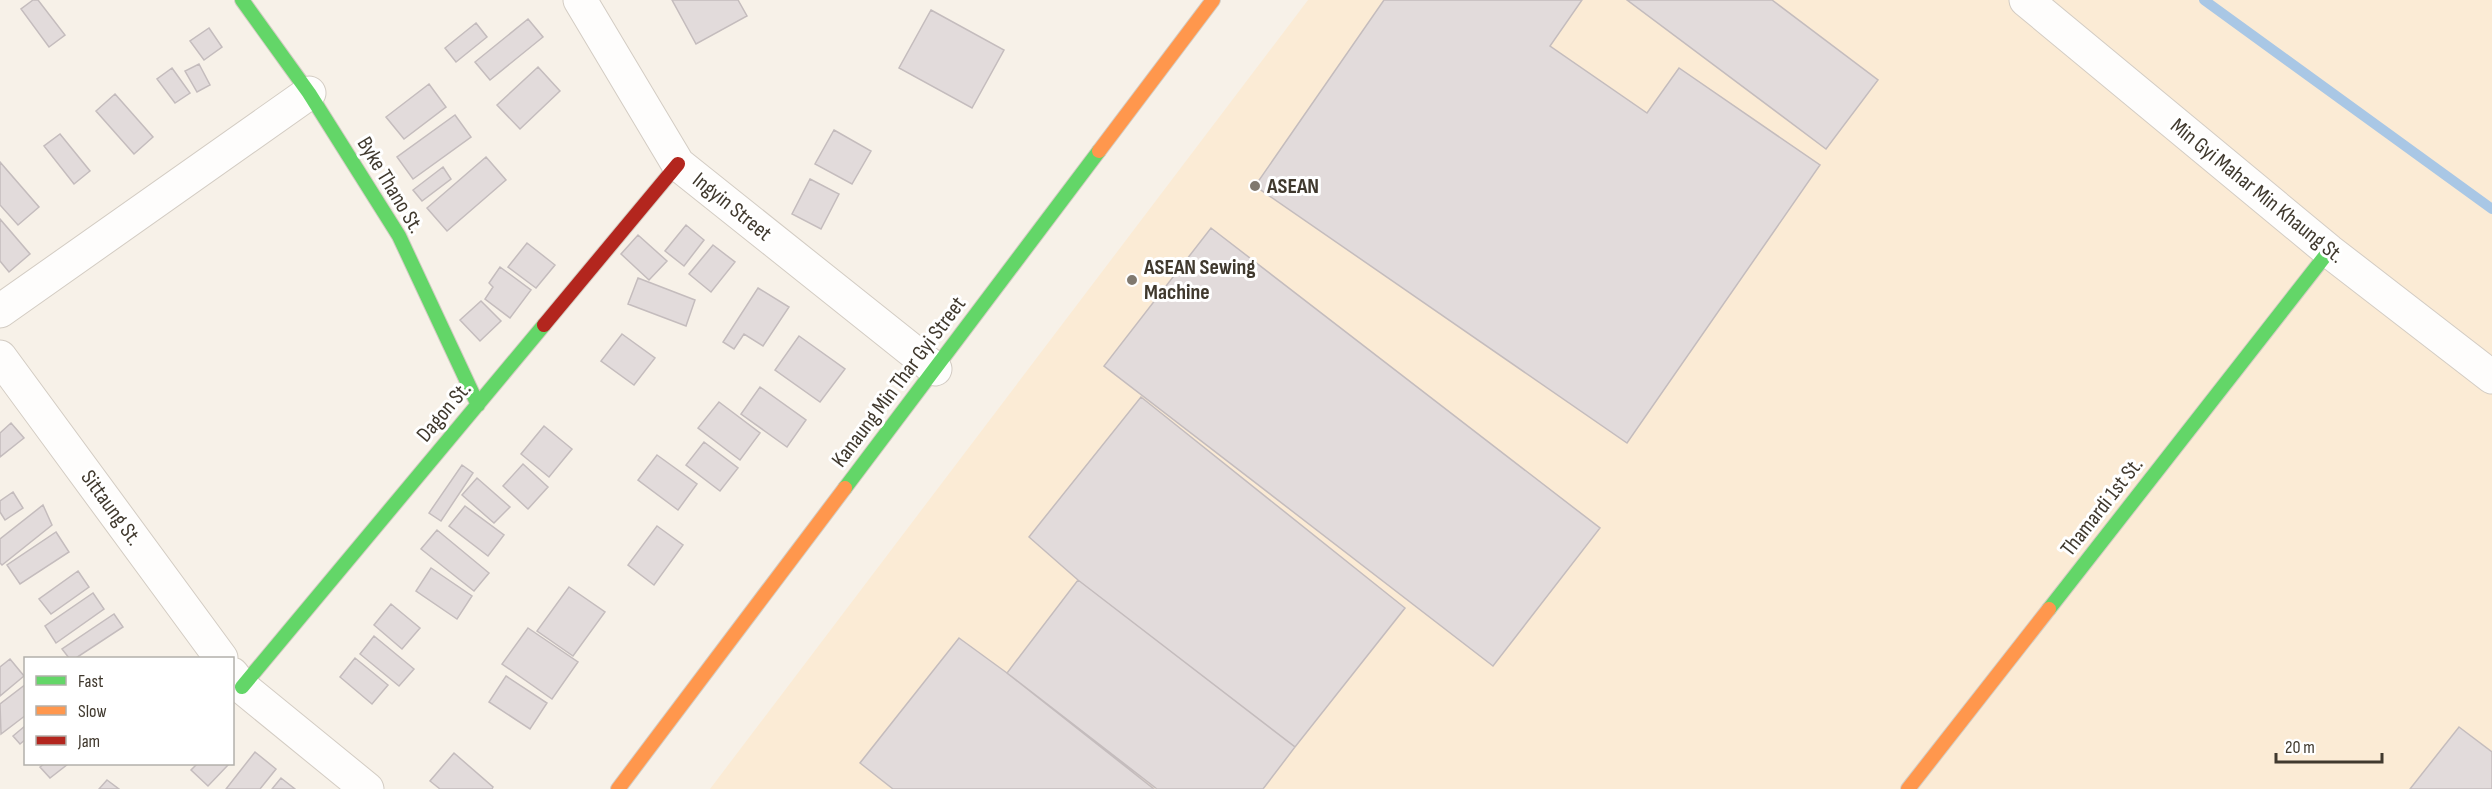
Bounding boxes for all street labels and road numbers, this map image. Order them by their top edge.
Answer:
street label: Min Gyi Mahar Min Khaung St. [2165,113,2349,269]
street label: Byke Thano St. [351,132,429,238]
street label: Ingyin Street [687,167,777,247]
street label: Kanaung Min Thar Gyi Street [826,291,972,473]
street label: Dagon St. [411,376,477,448]
street label: Thamardi 1st St. [2055,452,2149,562]
street label: Sittaung St. [75,465,147,551]

